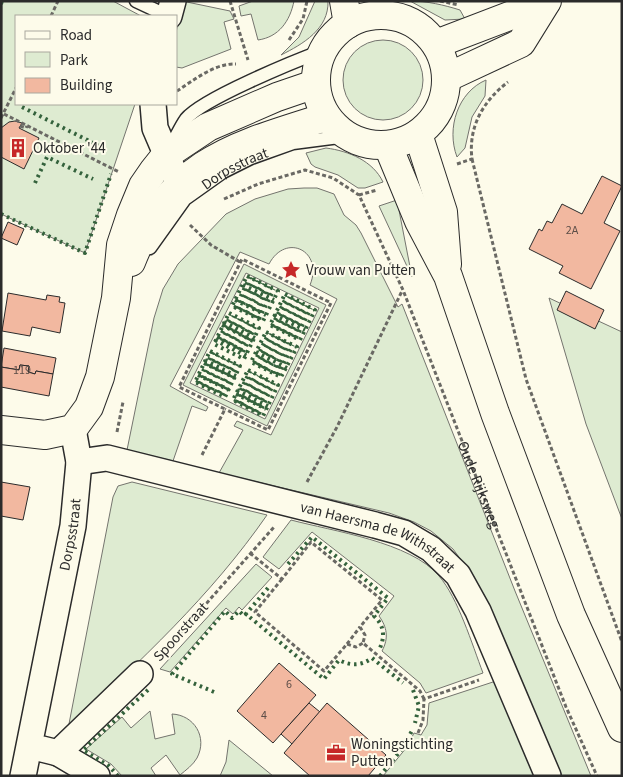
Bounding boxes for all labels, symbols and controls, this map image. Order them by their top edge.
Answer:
legend [15,15,178,105]
text: Road [60,25,92,46]
text: Park [60,50,89,71]
text: Building [60,75,113,96]
building icon: Oktober '44 [7,137,29,159]
place label: Oktober '44 [33,138,106,159]
street label: Dorpsstraat [197,142,271,195]
house number: 2A [566,222,579,239]
place icon: Vrouw van Putten [280,259,302,281]
place label: Vrouw van Putten [306,260,416,281]
house number: 119 [13,362,31,379]
street label: Oude Rijksweg [452,438,506,532]
street label: van Haersma de Withstraat [298,496,460,577]
street label: Dorpsstraat [54,498,86,573]
street label: Spoorstraat [149,598,213,666]
house number: 6 [286,676,292,693]
house number: 4 [261,707,267,724]
place label: Woningstichting Putten [351,734,453,772]
office icon: Woningstichting Putten [325,742,347,764]

